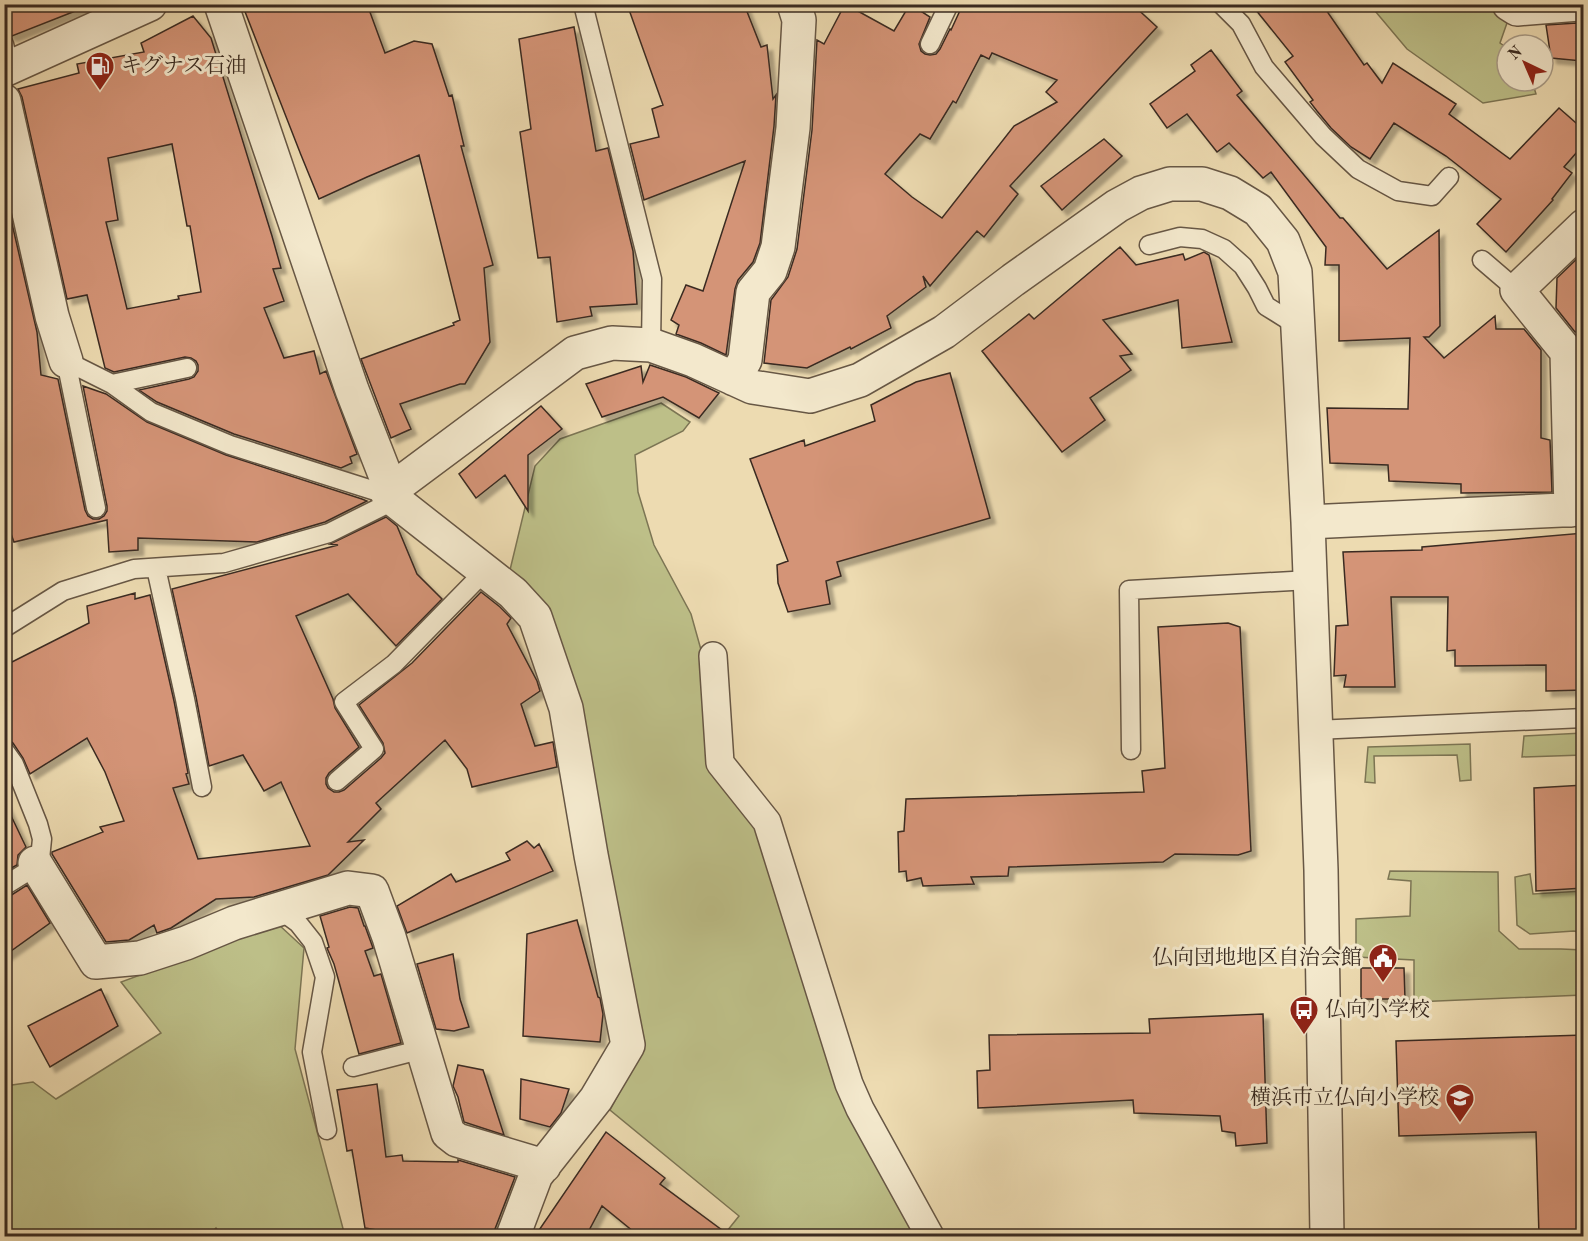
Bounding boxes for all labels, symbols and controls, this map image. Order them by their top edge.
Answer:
north arrow [1495,33,1555,93]
text: N [1506,43,1526,64]
fuel station icon: キグナス石油 [84,50,116,92]
place label: キグナス石油 [121,54,246,77]
public building icon: 仏向団地地区自治会館 [1367,942,1399,984]
place label: 仏向団地地区自治会館 [1152,946,1362,969]
bus stop icon: 仏向小学校 [1288,994,1320,1036]
place label: 仏向小学校 [1325,998,1430,1021]
school or university icon: 横浜市立仏向小学校 [1444,1082,1476,1124]
place label: 横浜市立仏向小学校 [1250,1086,1439,1109]

